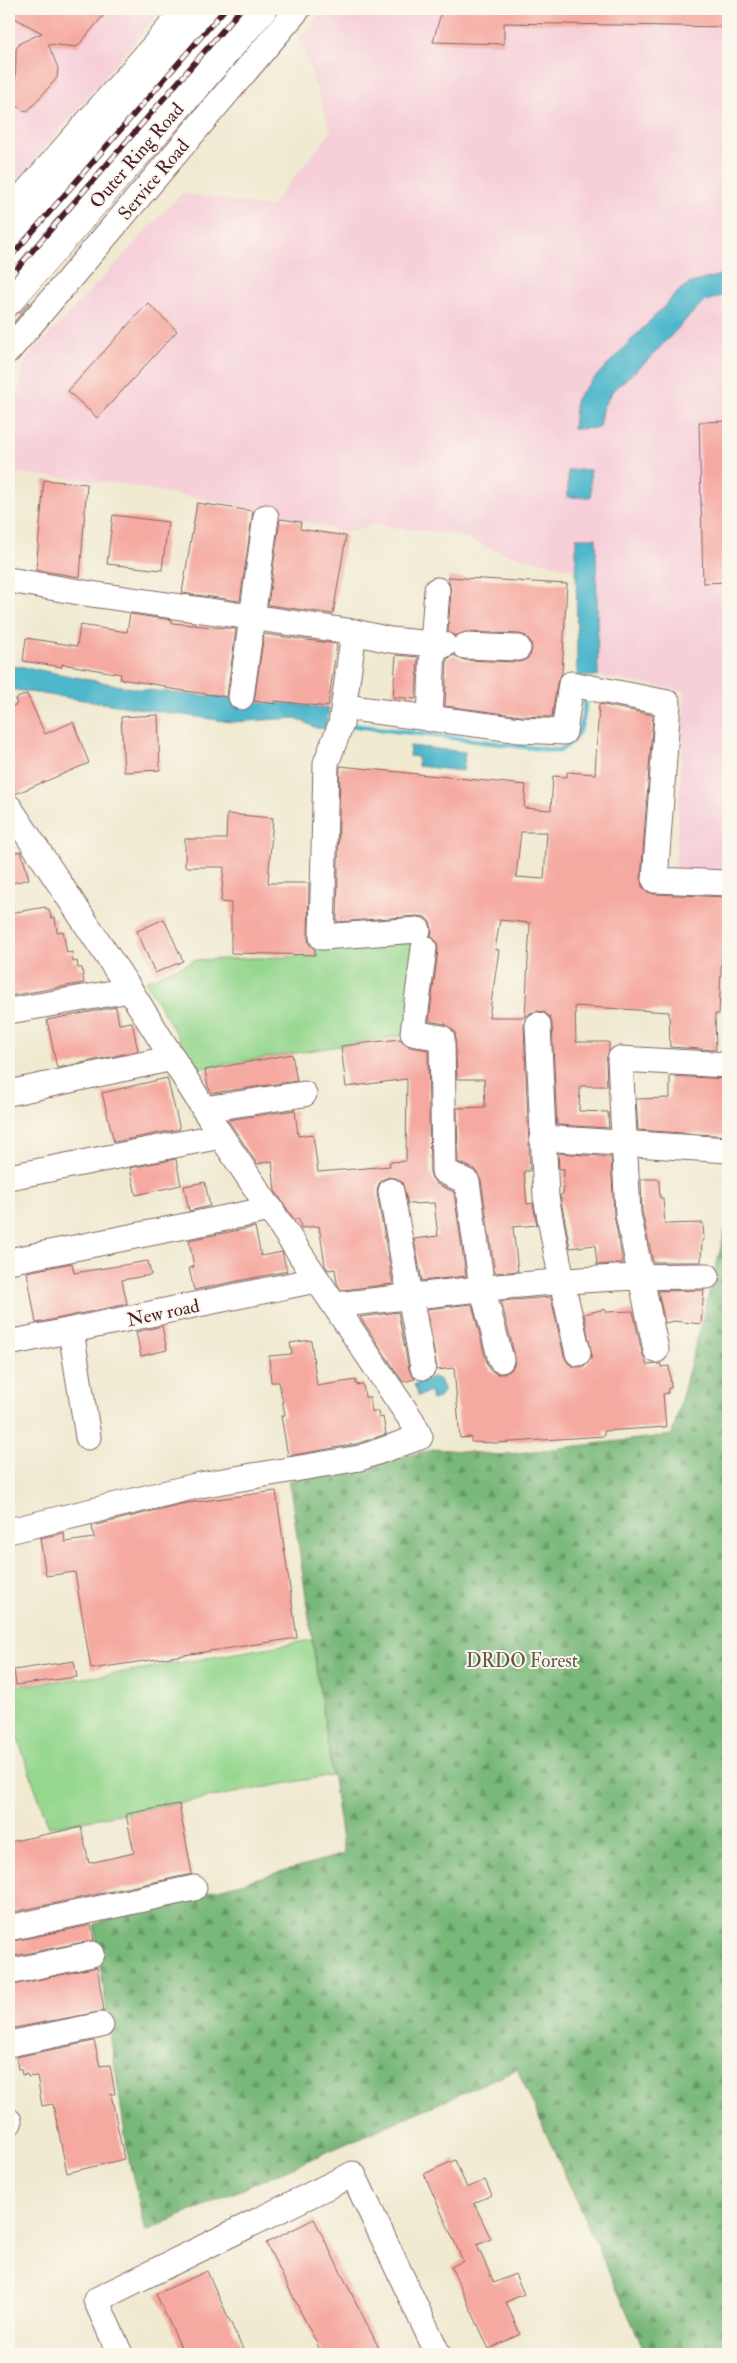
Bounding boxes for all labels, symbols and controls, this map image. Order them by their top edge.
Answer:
street label: Outer Ring Road [84,98,190,213]
street label: Service Road [113,134,195,225]
street label: New road [125,1293,202,1332]
park label: DRDO Forest [466,1649,578,1673]

